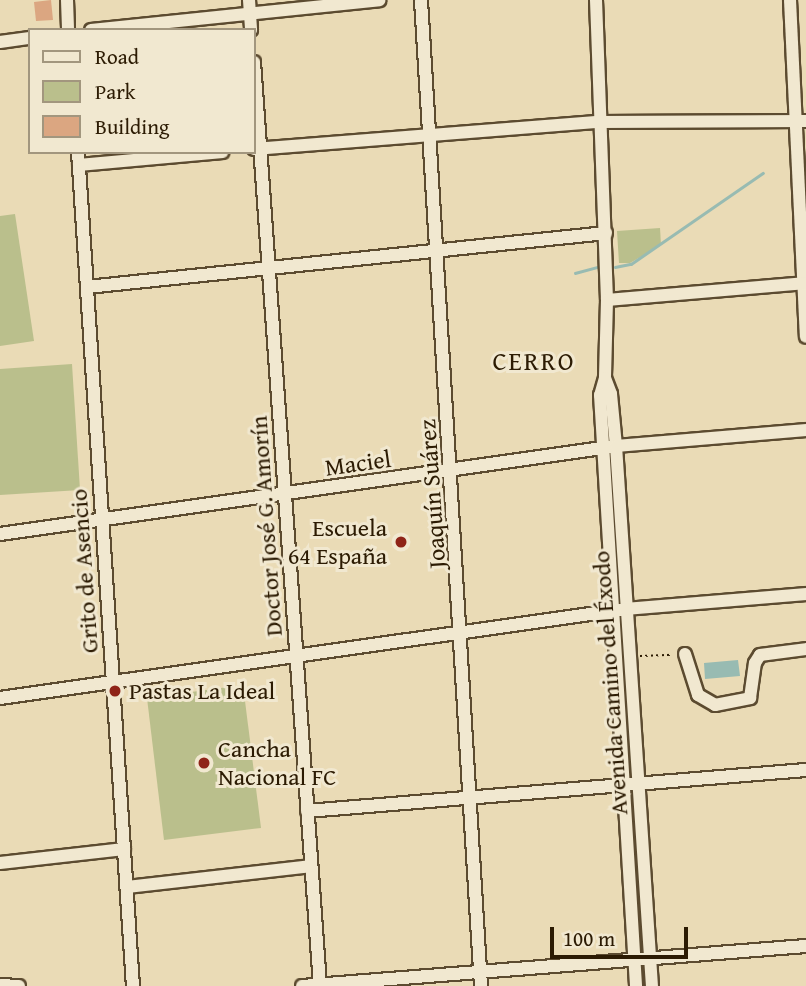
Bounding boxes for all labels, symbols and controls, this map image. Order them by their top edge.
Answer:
legend [28,28,256,154]
text: Road [95,41,139,72]
text: Park [95,76,136,107]
text: Building [95,111,169,142]
district label: CERRO [493,345,575,377]
street label: Doctor José G. Amorín [244,415,288,637]
street label: Joaquín Suárez [412,418,452,570]
street label: Maciel [323,444,393,482]
street label: Grito de Asencio [64,488,104,654]
place label: Escuela 64 España [288,514,387,570]
marker: Escuela 64 España [393,534,409,550]
street label: Avenida Camino del Éxodo [586,550,634,816]
place label: Pastas La Ideal [129,677,275,705]
marker: Pastas La Ideal [107,683,123,699]
place label: Cancha Nacional FC [218,735,336,791]
marker: Cancha Nacional FC [196,755,212,771]
scale bar [554,912,692,956]
text: 100 m [563,923,615,954]

